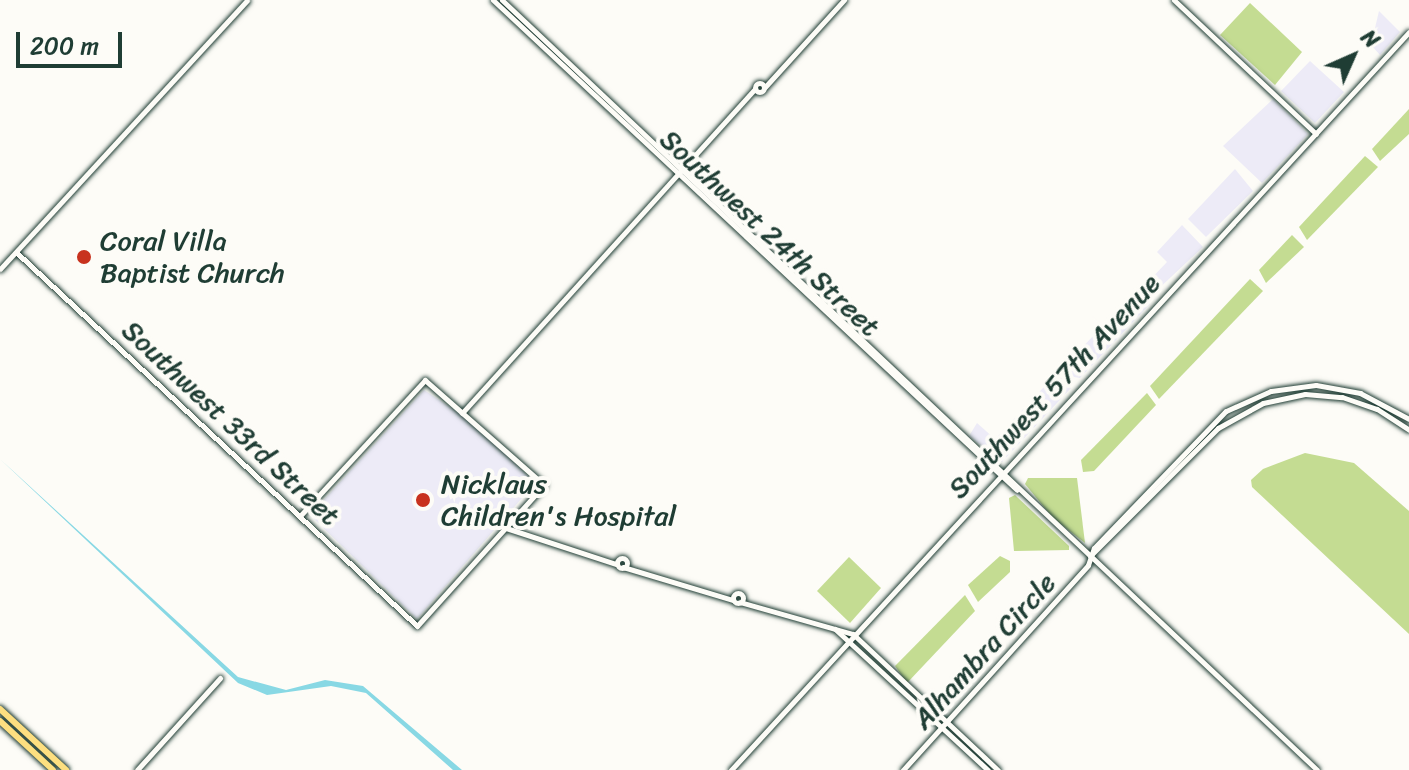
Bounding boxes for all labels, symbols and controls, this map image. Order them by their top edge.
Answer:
scale bar [20,16,126,66]
north arrow [1313,16,1393,96]
text: N [1351,19,1390,58]
text: 200 m [30,25,99,67]
street label: Southwest 24th Street [653,122,887,344]
place label: Coral Villa Baptist Church [100,224,285,290]
marker: Coral Villa Baptist Church [75,248,93,266]
street label: Southwest 57th Avenue [941,266,1167,506]
street label: Southwest 33rd Street [115,314,347,532]
place label: Nicklaus Children's Hospital [441,467,677,533]
marker: Nicklaus Children's Hospital [412,489,434,511]
street label: Alhambra Circle [905,566,1063,736]

